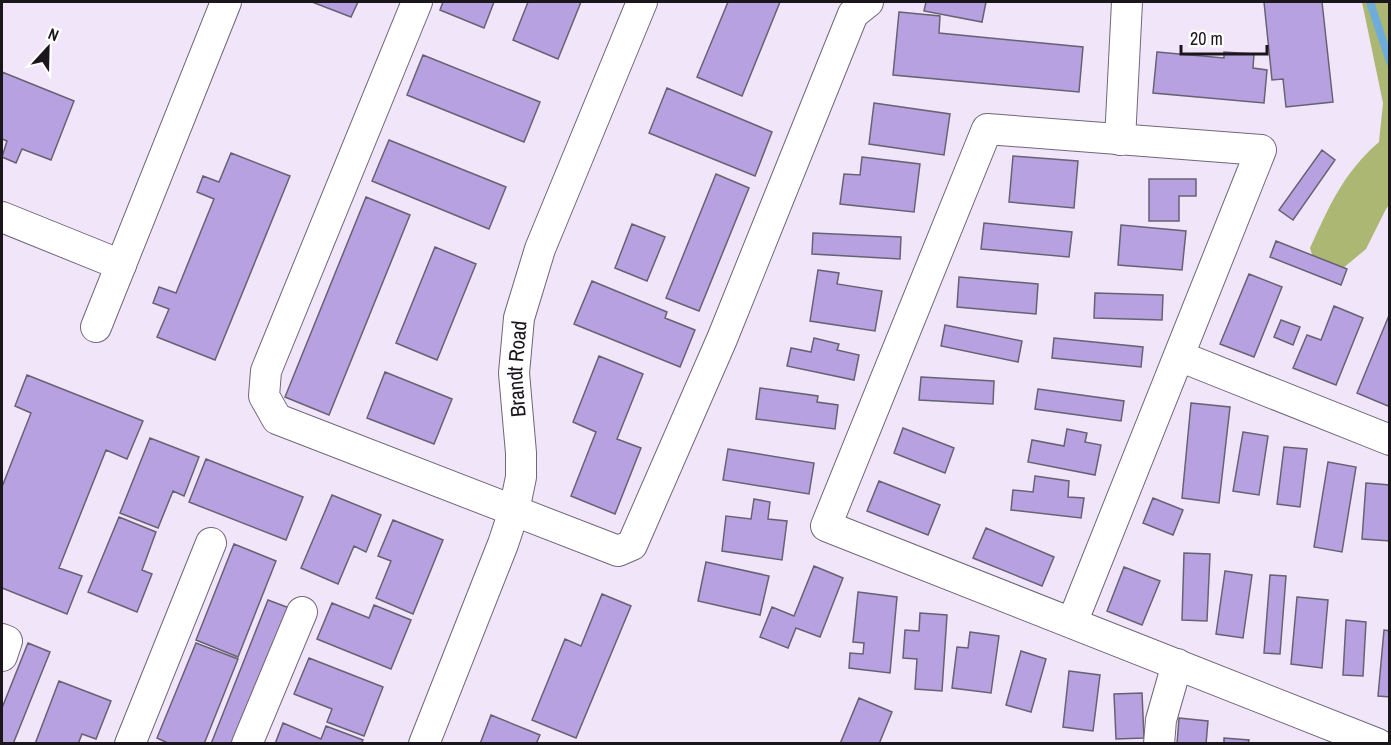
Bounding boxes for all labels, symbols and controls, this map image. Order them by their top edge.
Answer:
north arrow [18,18,78,78]
scale bar [1181,18,1266,56]
text: N [45,22,62,46]
text: 20 m [1190,26,1223,51]
street label: Brandt Road [499,319,533,418]

